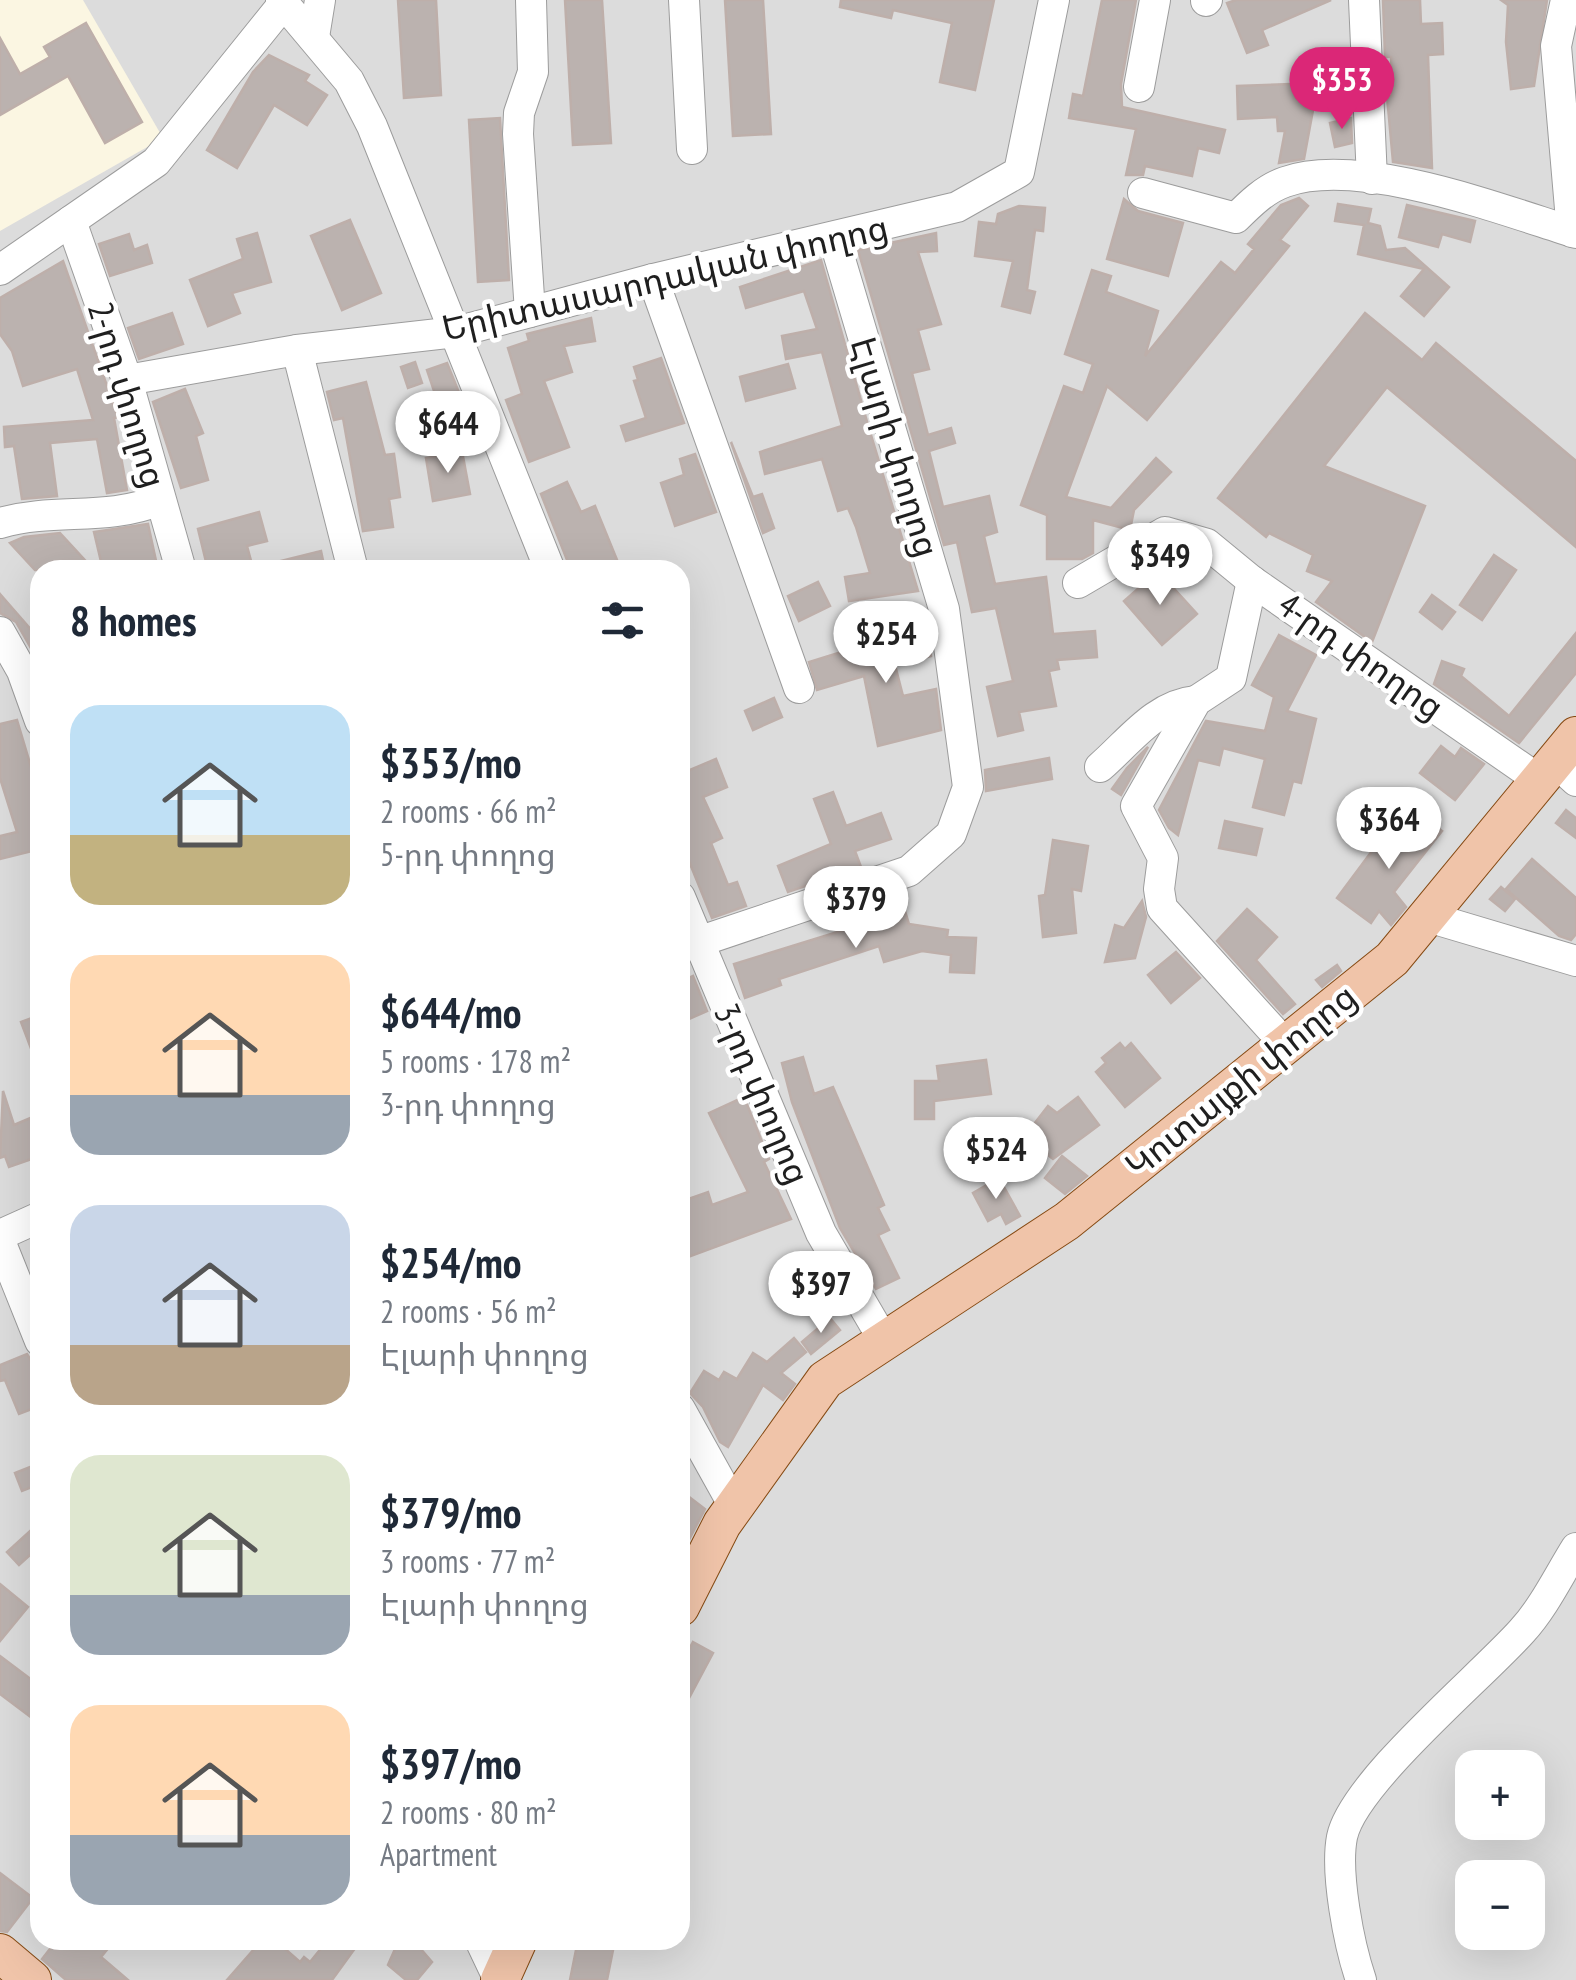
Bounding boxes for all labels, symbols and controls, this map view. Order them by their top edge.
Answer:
pin: $353 [1283,47,1401,132]
text: $353 [1311,58,1373,100]
street label: Երիտասարդական փողոց [437,203,892,351]
street label: 2-րդ փողոց [78,296,178,493]
street label: Էլարի փողոց [841,331,951,563]
pin: $644 [389,391,507,476]
text: $644 [417,402,479,444]
pin: $349 [1101,523,1219,608]
text: $349 [1129,534,1191,576]
street label: 4-րդ փողոց [1270,581,1453,729]
text: 8 homes [70,593,197,648]
icon: filters [595,593,650,648]
pin: $254 [827,601,945,686]
text: $254 [855,612,917,654]
text: $353/mo [380,735,522,790]
icon: home [150,745,270,865]
pin: $364 [1330,787,1448,872]
text: 2 rooms · 66 m² [380,790,557,832]
text: $364 [1358,798,1420,840]
text: 5-րդ փողոց [380,833,556,875]
pin: $379 [797,866,915,951]
text: $379 [825,877,887,919]
street label: Կոտայքի փողոց [1115,973,1365,1188]
text: $644/mo [380,985,522,1040]
icon: home [150,995,270,1115]
street label: 3-րդ փողոց [704,996,822,1191]
text: 5 rooms · 178 m² [380,1040,571,1082]
text: 3-րդ փողոց [380,1083,556,1125]
pin: $524 [937,1117,1055,1202]
text: $524 [965,1128,1027,1170]
text: $254/mo [380,1235,522,1290]
icon: home [150,1245,270,1365]
pin: $397 [762,1251,880,1336]
text: $397 [790,1262,852,1304]
text: 2 rooms · 56 m² [380,1290,557,1332]
text: Էլարի փողոց [380,1333,589,1375]
text: $379/mo [380,1485,522,1540]
icon: home [150,1495,270,1615]
text: 3 rooms · 77 m² [380,1540,555,1582]
text: Էլարի փողոց [380,1583,589,1625]
text: $397/mo [380,1736,522,1791]
icon: home [150,1745,270,1865]
map controls [1455,1750,1545,1950]
button: + [1455,1750,1545,1840]
text: 2 rooms · 80 m² [380,1791,557,1833]
text: Apartment [380,1833,497,1875]
button: − [1455,1860,1545,1950]

